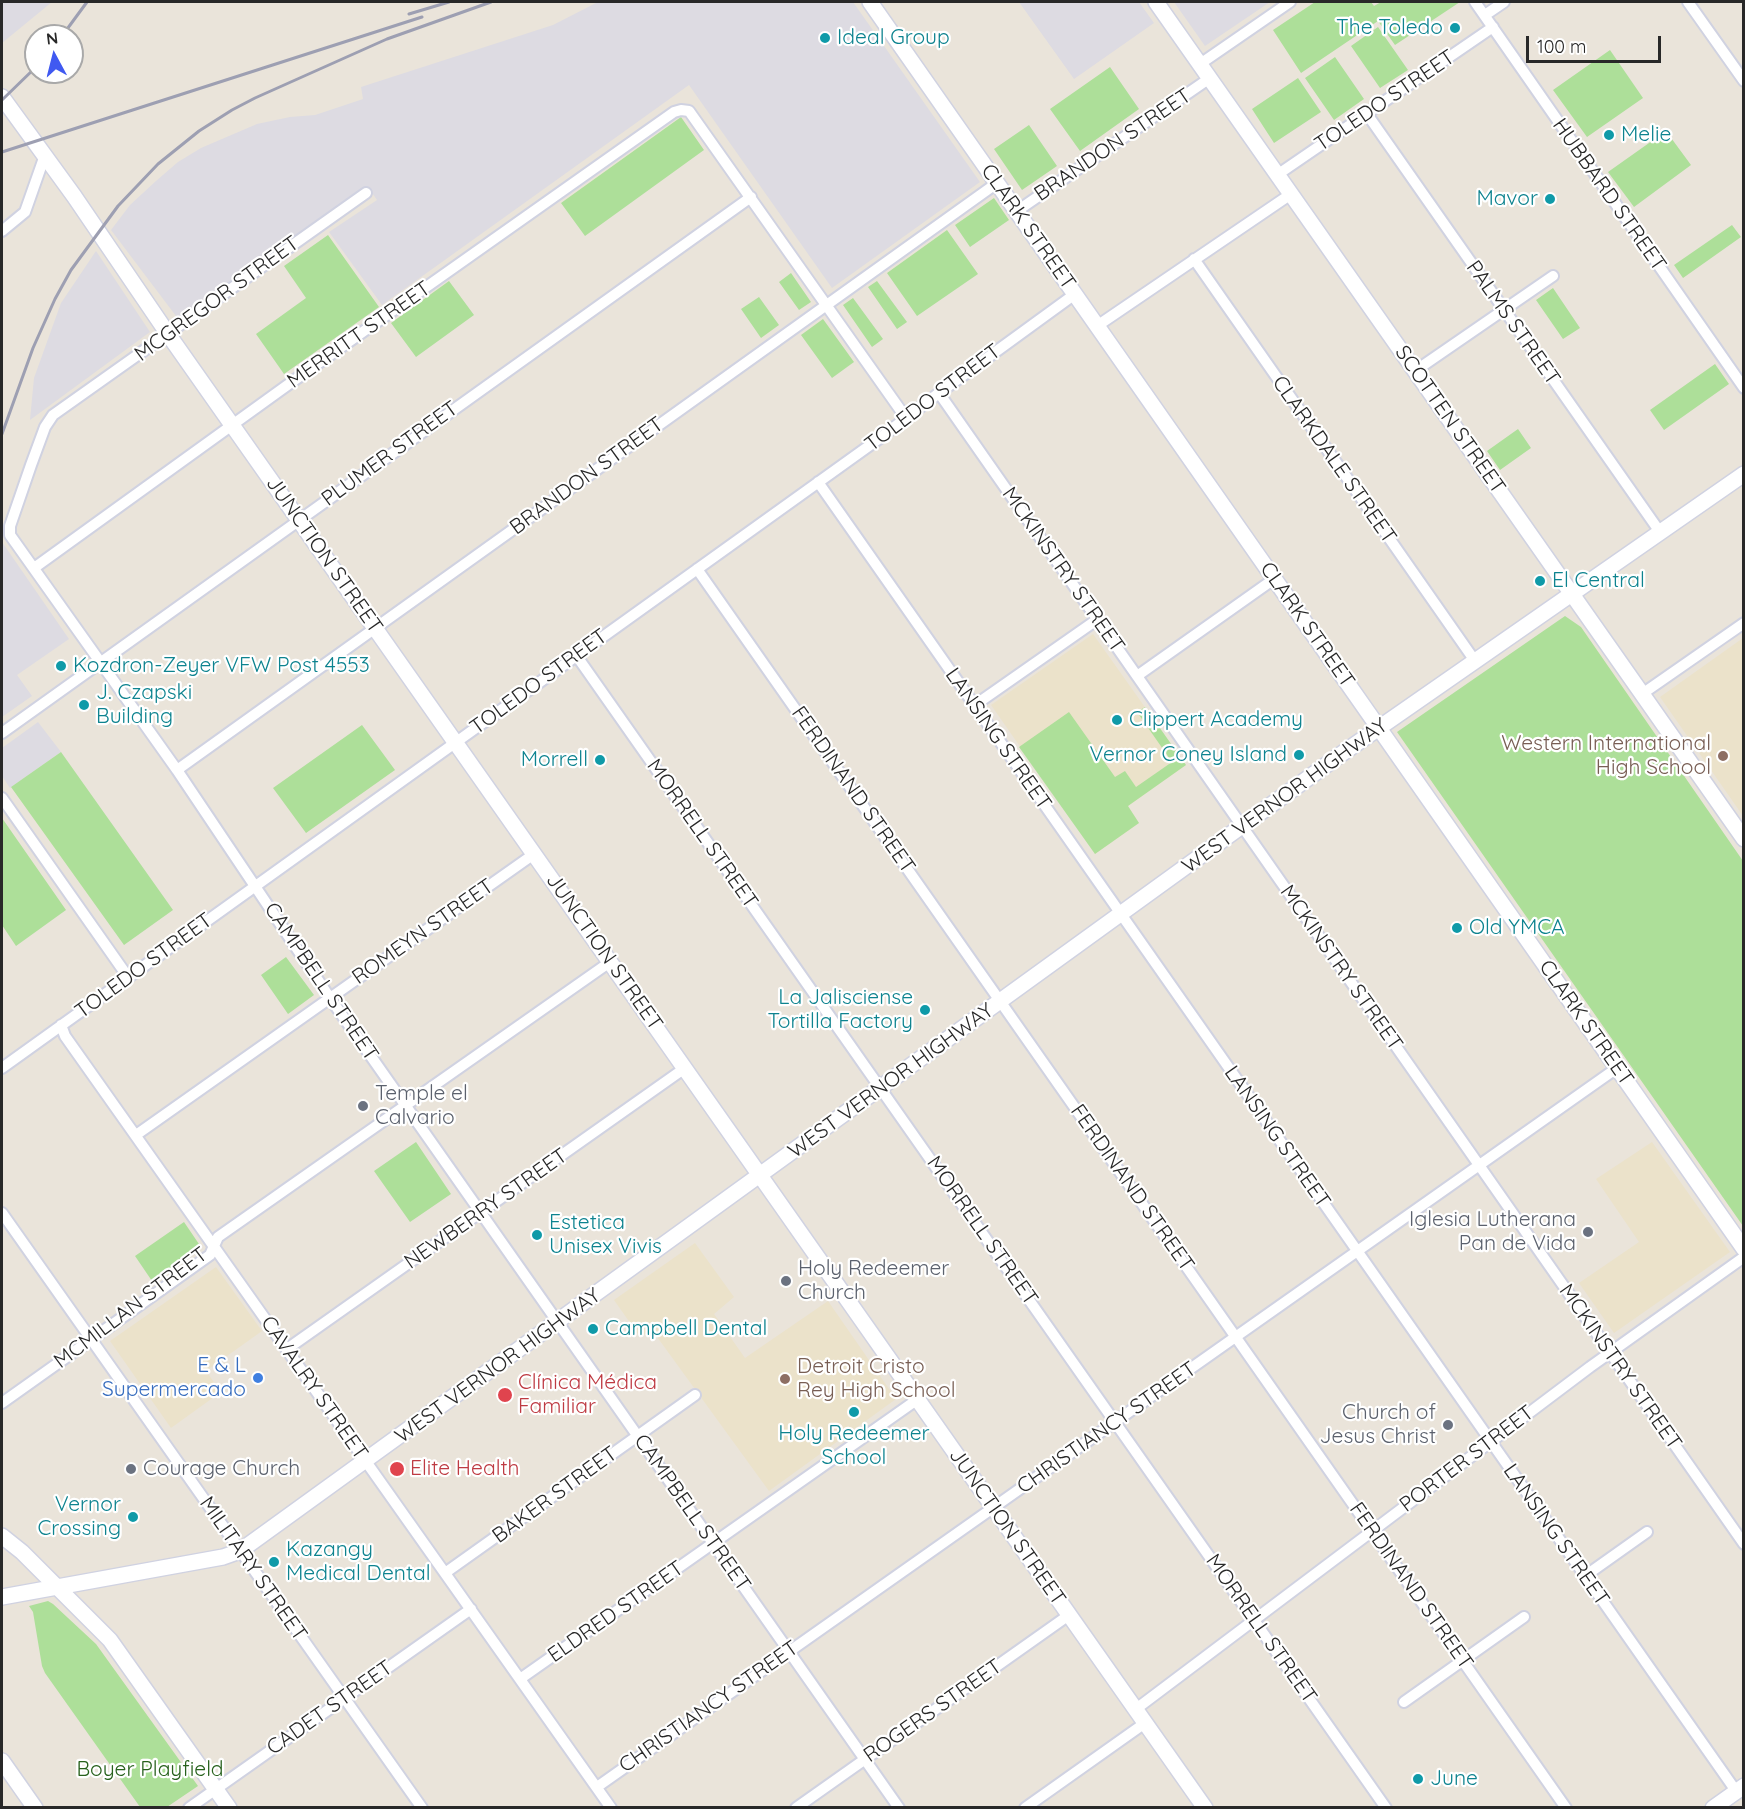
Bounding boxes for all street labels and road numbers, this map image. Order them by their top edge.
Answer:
street label: TOLEDO STREET [1310,45,1460,157]
street label: BRANDON STREET [1030,83,1196,207]
street label: HUBBARD STREET [1547,114,1671,276]
street label: CLARK STREET [975,159,1081,295]
street label: MCGREGOR STREET [130,231,304,367]
street label: PALMS STREET [1461,256,1565,390]
street label: MERRITT STREET [282,276,436,394]
street label: TOLEDO STREET [860,339,1006,457]
street label: SCOTTEN STREET [1389,341,1511,499]
street label: CLARKDALE STREET [1267,371,1401,549]
street label: PLUMER STREET [317,396,463,512]
street label: BRANDON STREET [505,412,669,540]
street label: JUNCTION STREET [260,472,388,638]
street label: MCKINSTRY STREET [996,482,1130,658]
street label: CLARK STREET [1254,557,1360,693]
street label: TOLEDO STREET [465,624,613,740]
street label: LANSING STREET [940,663,1056,815]
street label: FERDINAND STREET [786,702,920,878]
street label: WEST VERNOR HIGHWAY [1177,713,1393,879]
street label: MORRELL STREET [641,754,763,914]
street label: JUNCTION STREET [540,869,668,1035]
street label: ROMEYN STREET [347,874,499,990]
street label: MCKINSTRY STREET [1274,880,1408,1056]
street label: CAMPBELL STREET [259,898,383,1066]
street label: TOLEDO STREET [70,908,218,1024]
street label: CLARK STREET [1533,955,1639,1091]
street label: WEST VERNOR HIGHWAY [783,998,999,1164]
street label: LANSING STREET [1219,1061,1335,1213]
street label: FERDINAND STREET [1065,1100,1199,1276]
street label: NEWBERRY STREET [400,1143,572,1275]
street label: MORRELL STREET [921,1151,1043,1311]
street label: MCMILLAN STREET [49,1242,213,1374]
street label: MCKINSTRY STREET [1553,1279,1687,1455]
street label: WEST VERNOR HIGHWAY [390,1283,606,1449]
street label: CAVALRY STREET [255,1311,373,1465]
street label: CHRISTIANCY STREET [1013,1357,1201,1499]
street label: PORTER STREET [1395,1400,1539,1518]
street label: CAMPBELL STREET [628,1430,756,1596]
street label: BAKER STREET [488,1441,622,1549]
street label: JUNCTION STREET [943,1444,1071,1610]
street label: LANSING STREET [1498,1459,1614,1611]
street label: MILITARY STREET [194,1492,312,1646]
street label: FERDINAND STREET [1344,1498,1478,1674]
street label: MORRELL STREET [1200,1549,1322,1709]
street label: ELDRED STREET [543,1556,689,1668]
street label: CHRISTIANCY STREET [615,1636,803,1778]
street label: ROGERS STREET [859,1654,1007,1768]
street label: CADET STREET [262,1655,398,1761]

